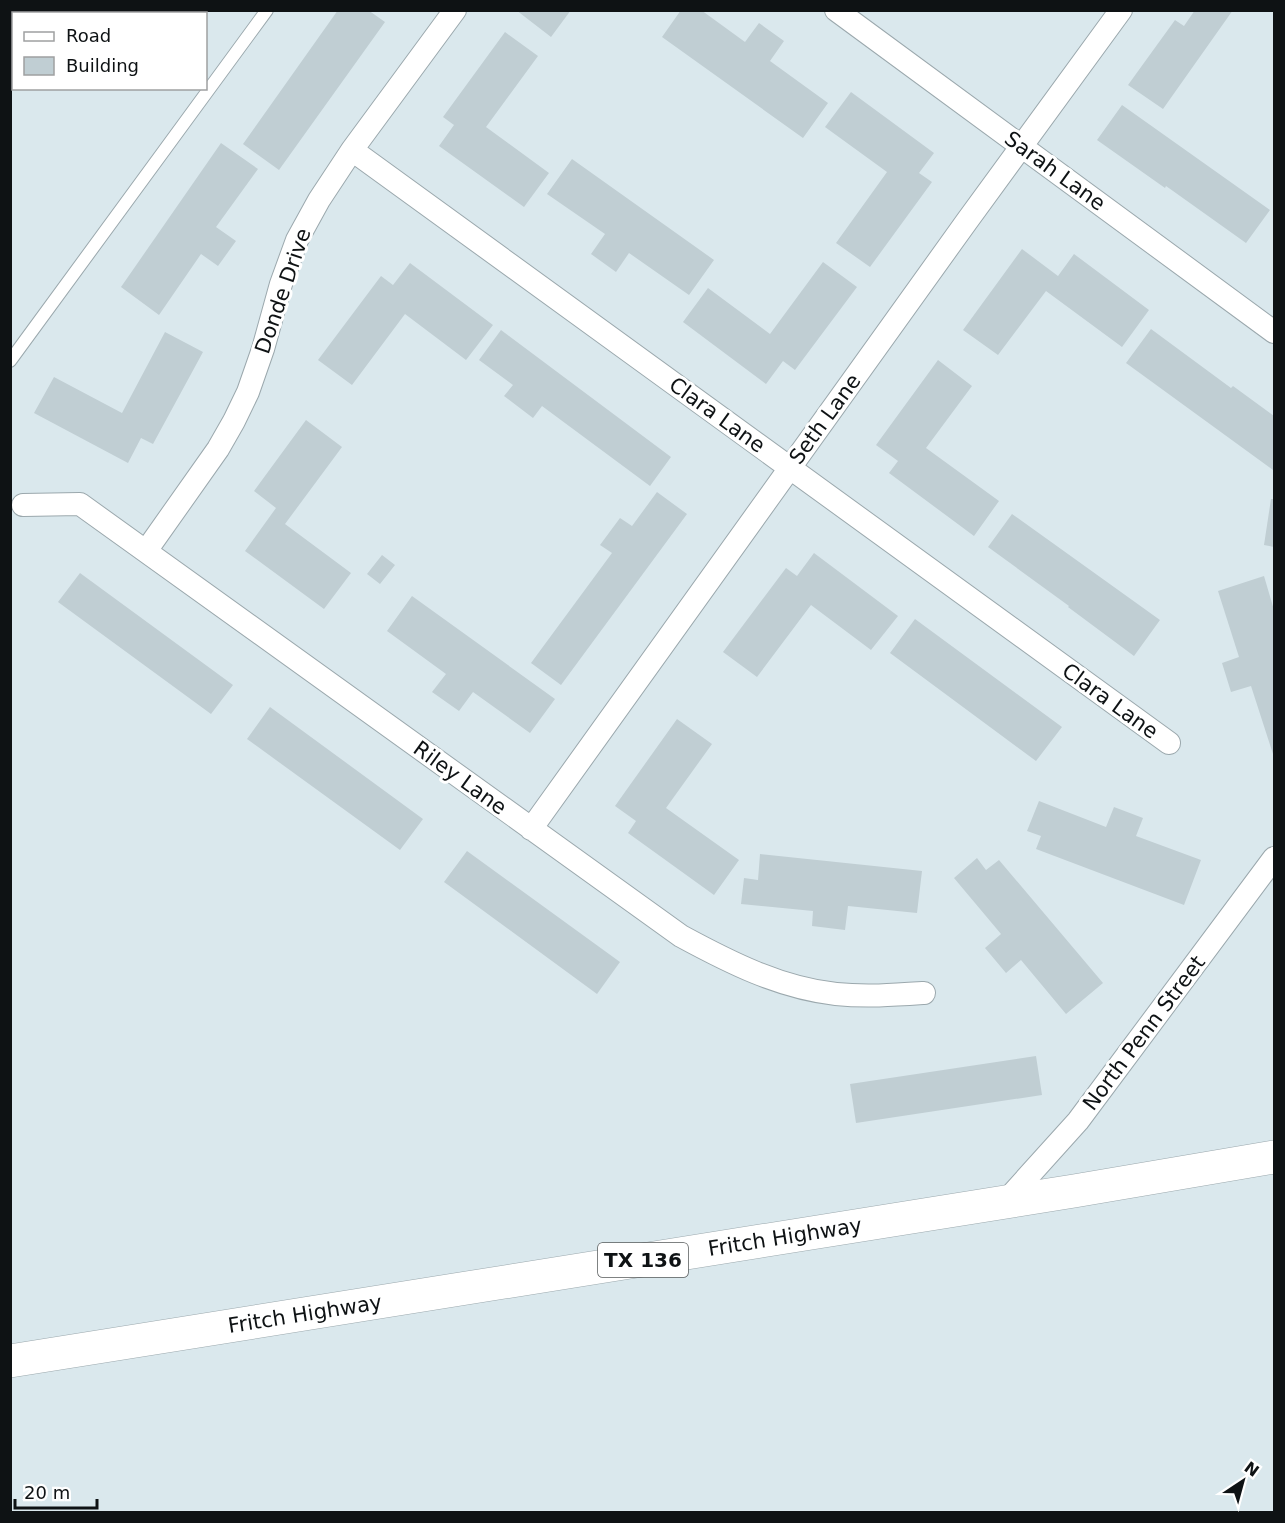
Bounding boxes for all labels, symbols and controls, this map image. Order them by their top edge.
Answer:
legend [12,12,207,90]
text: Road [66,25,111,46]
text: Building [66,55,139,76]
street label: Sarah Lane [1000,126,1110,216]
street label: Donde Drive [250,225,316,357]
street label: Seth Lane [784,369,866,469]
street label: Clara Lane [665,372,769,458]
street label: Clara Lane [1058,658,1162,744]
street label: Riley Lane [409,736,511,820]
street label: North Penn Street [1078,951,1210,1115]
street label: Fritch Highway [706,1213,864,1261]
road number: TX 136 [598,1243,688,1277]
street label: Fritch Highway [226,1290,384,1338]
north arrow [1213,1451,1273,1511]
text: N [1241,1458,1263,1481]
scale bar [15,1472,98,1510]
text: 20 m [24,1482,70,1503]

